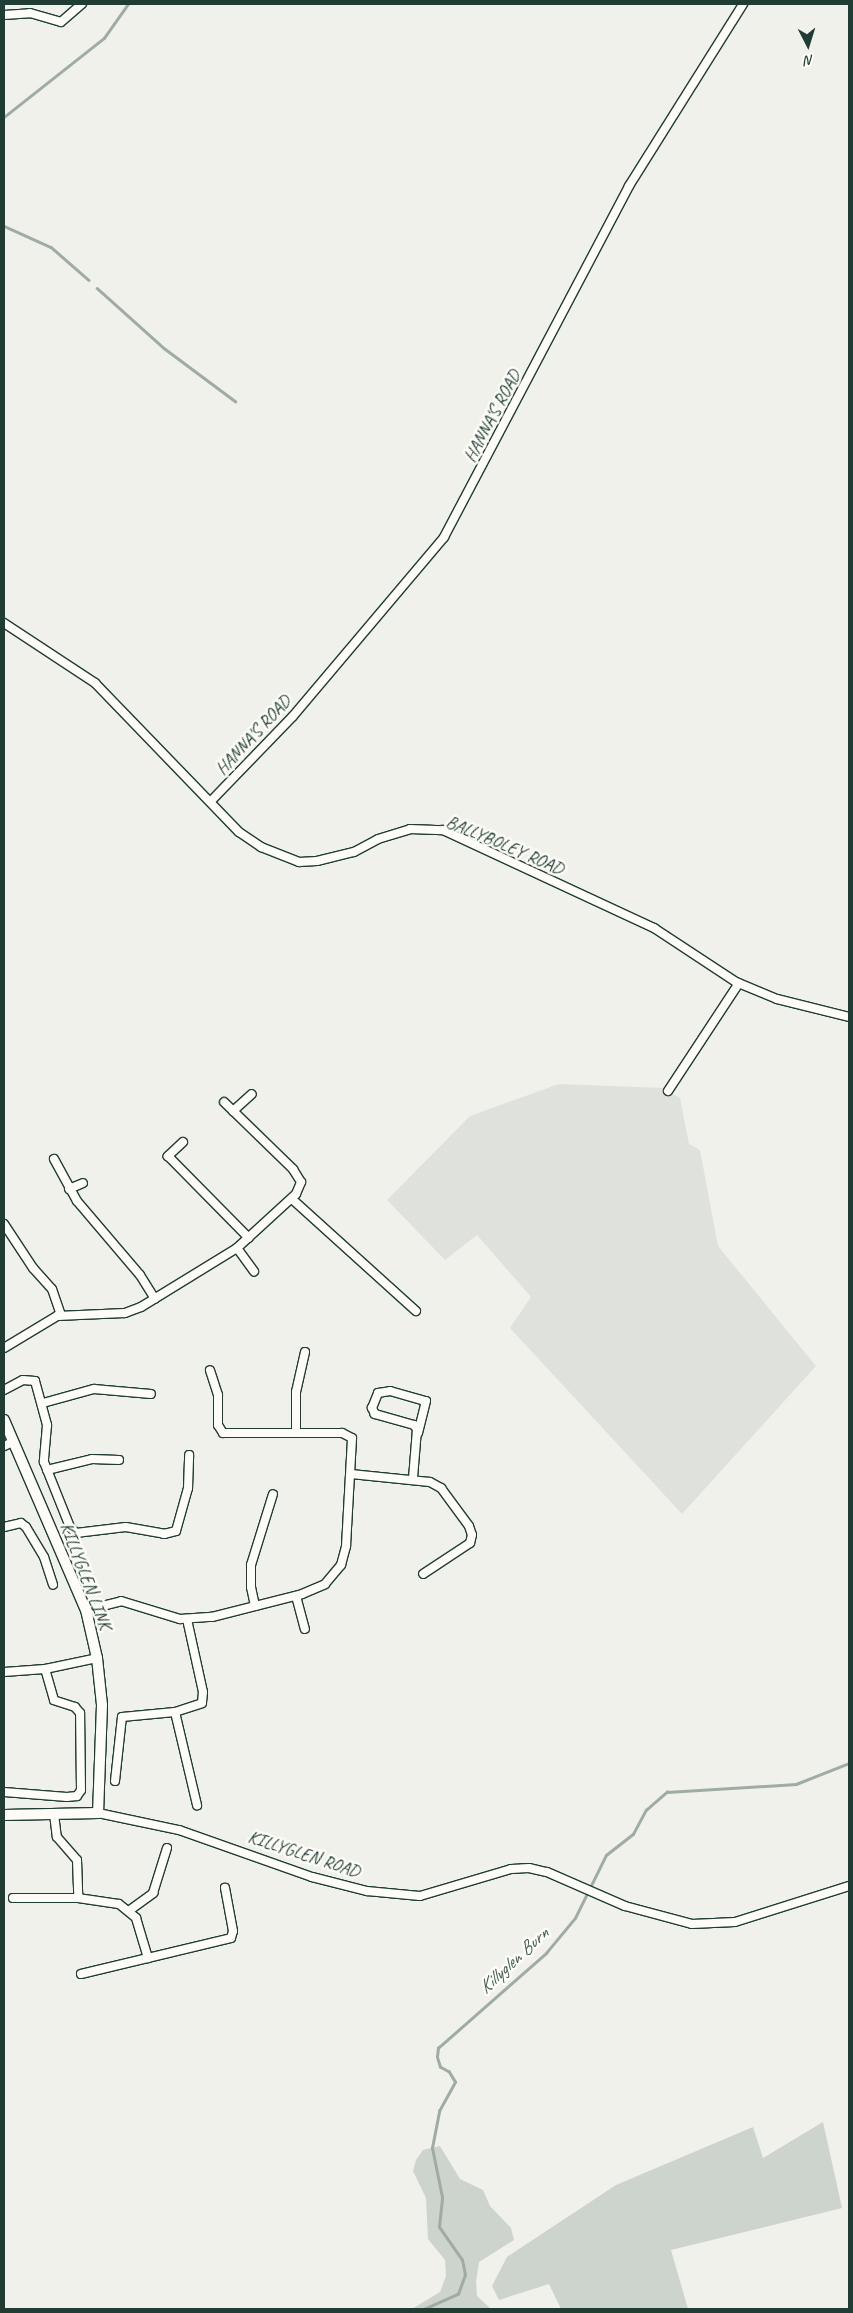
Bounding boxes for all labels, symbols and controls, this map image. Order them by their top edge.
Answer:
north arrow [783,20,833,70]
text: N [804,52,814,69]
street label: HANNA'S ROAD [459,366,525,466]
street label: HANNA'S ROAD [211,691,295,779]
street label: BALLYBOLEY ROAD [443,810,567,880]
street label: KILLYGLEN LINK [56,1520,116,1632]
street label: KILLYGLEN ROAD [245,1826,363,1882]
water label: Killyglen Burn [474,1923,554,1999]

